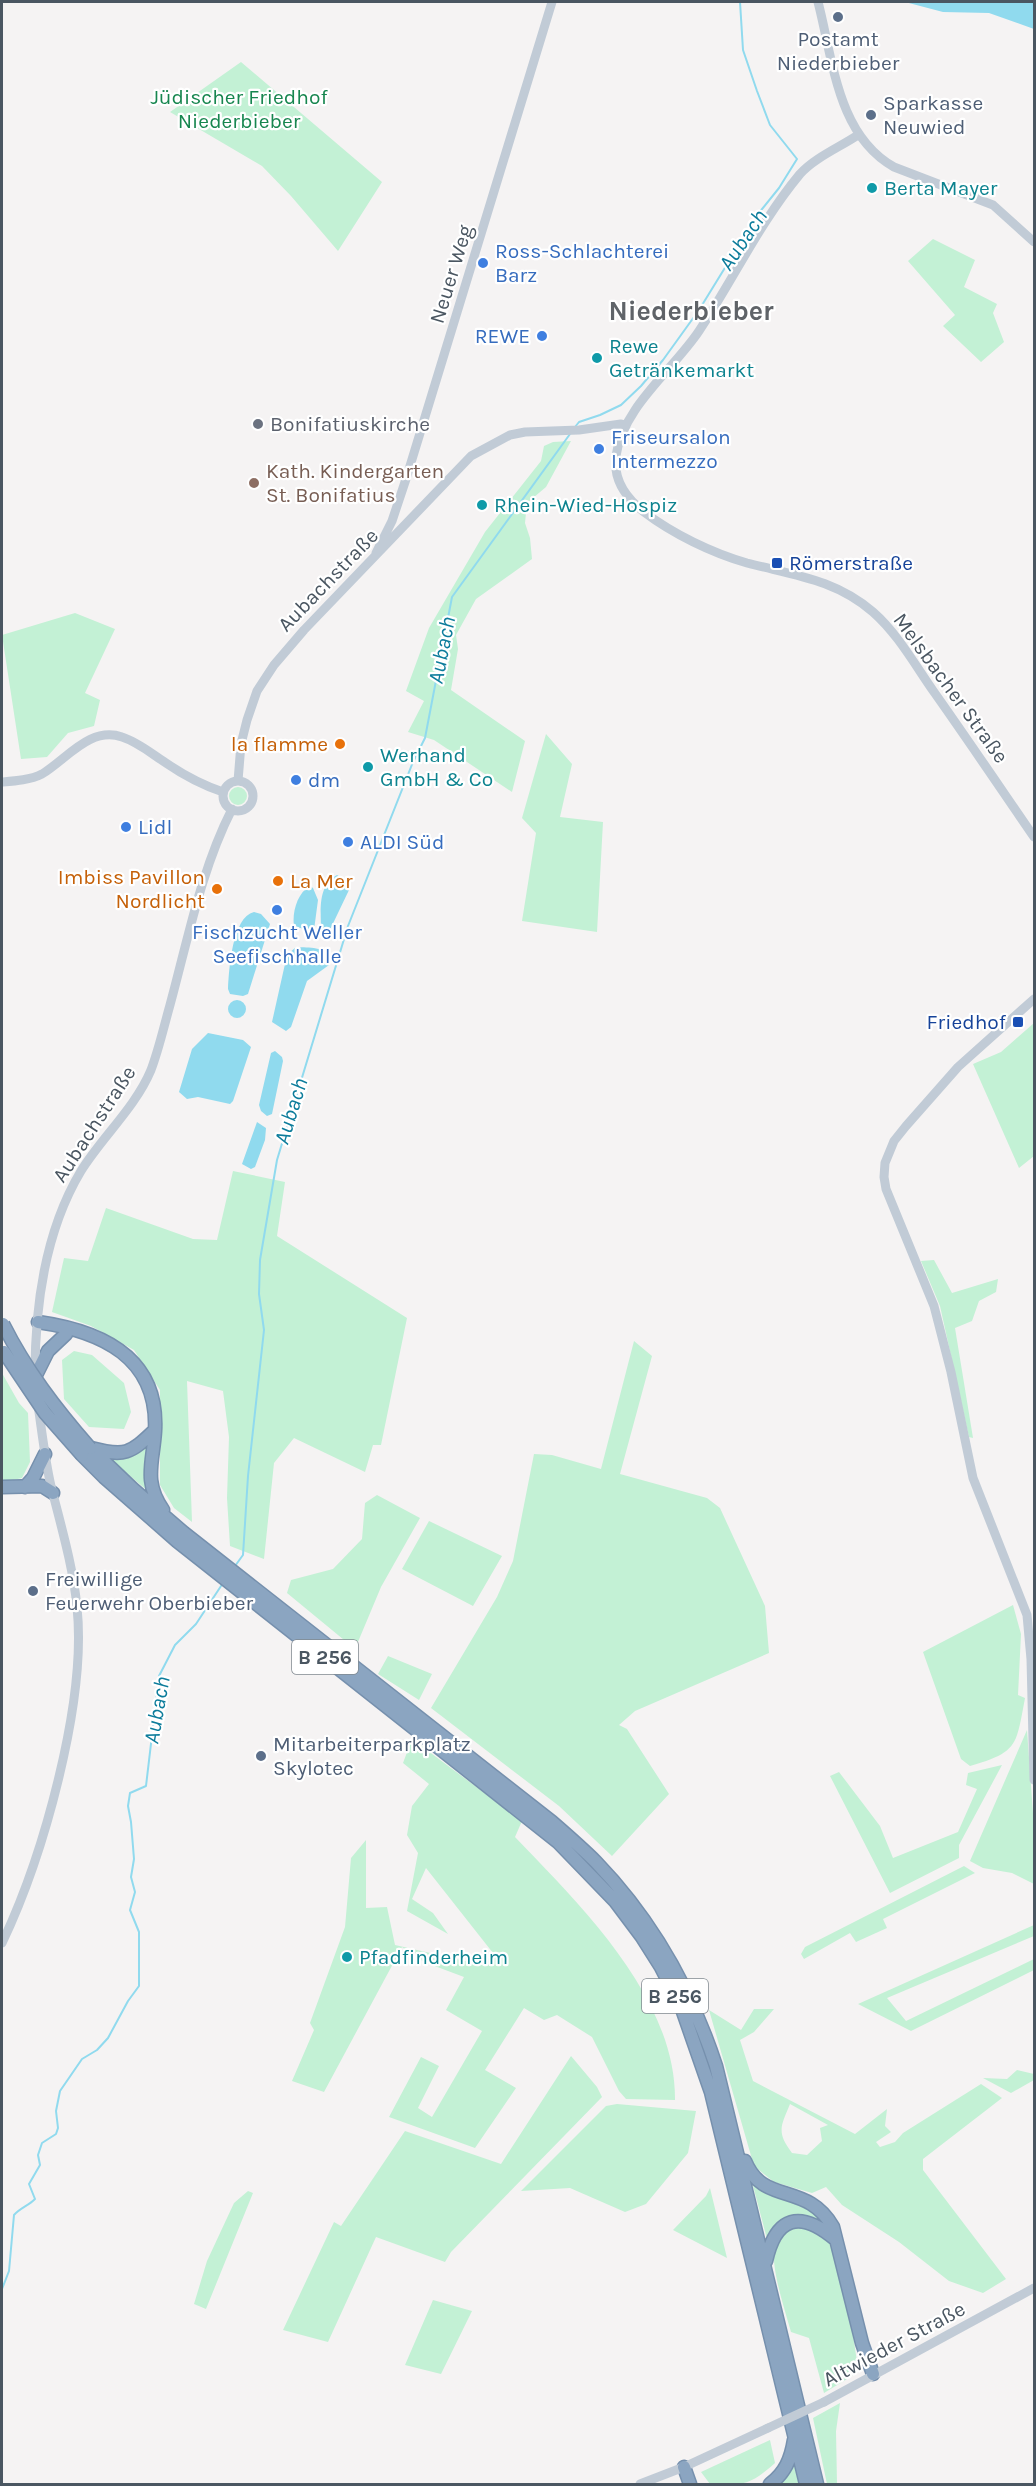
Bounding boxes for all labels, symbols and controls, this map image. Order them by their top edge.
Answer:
marker: Postamt Niederbieber [831,10,845,24]
place label: Postamt Niederbieber [777,27,900,75]
park label: Jüdischer Friedhof Niederbieber [150,85,328,133]
place label: Sparkasse Neuwied [883,91,983,139]
marker: Sparkasse Neuwied [864,108,878,122]
place label: Berta Mayer [884,176,998,200]
marker: Berta Mayer [865,181,879,195]
water label: Aubach [713,204,773,276]
street label: Neuer Weg [425,222,477,326]
place label: Ross-Schlachterei Barz [495,239,669,287]
marker: Ross-Schlachterei Barz [476,256,490,270]
district label: Niederbieber [608,295,774,327]
place label: REWE [475,324,530,348]
marker: REWE [535,329,549,343]
place label: Rewe Getränkemarkt [609,334,754,382]
marker: Rewe Getränkemarkt [590,351,604,365]
place label: Bonifatiuskirche [270,412,430,436]
marker: Bonifatiuskirche [251,417,265,431]
place label: Friseursalon Intermezzo [611,425,731,473]
marker: Friseursalon Intermezzo [592,442,606,456]
place label: Kath. Kindergarten St. Bonifatius [266,459,444,507]
marker: Kath. Kindergarten St. Bonifatius [247,476,261,490]
place label: Rhein-Wied-Hospiz [494,493,677,517]
marker: Rhein-Wied-Hospiz [475,498,489,512]
street label: Aubachstraße [273,523,383,637]
place label: Römerstraße [789,551,913,575]
marker: Römerstraße [770,556,784,570]
street label: Melsbacher Straße [888,608,1014,768]
water label: Aubach [423,614,461,686]
place label: la flamme [231,732,328,756]
marker: la flamme [333,737,347,751]
place label: Werhand GmbH & Co [380,743,493,791]
marker: Werhand GmbH & Co [361,760,375,774]
place label: dm [308,768,340,792]
marker: dm [289,773,303,787]
place label: Lidl [138,815,172,839]
marker: Lidl [119,820,133,834]
place label: ALDI Süd [360,830,444,854]
marker: ALDI Süd [341,835,355,849]
place label: Imbiss Pavillon Nordlicht [58,865,205,913]
place label: La Mer [290,869,353,893]
marker: La Mer [271,874,285,888]
marker: Imbiss Pavillon Nordlicht [210,882,224,896]
marker: Fischzucht Weller Seefischhalle [270,903,284,917]
place label: Fischzucht Weller Seefischhalle [192,920,362,968]
place label: Friedhof [927,1010,1007,1034]
marker: Friedhof [1011,1015,1025,1029]
street label: Aubachstraße [47,1061,141,1187]
water label: Aubach [269,1075,313,1147]
place label: Freiwillige Feuerwehr Oberbieber [45,1567,254,1615]
marker: Freiwillige Feuerwehr Oberbieber [26,1584,40,1598]
road number: B 256 [292,1640,358,1674]
water label: Aubach [138,1674,176,1746]
place label: Mitarbeiterparkplatz Skylotec [273,1732,471,1780]
marker: Mitarbeiterparkplatz Skylotec [254,1749,268,1763]
place label: Pfadfinderheim [359,1945,508,1969]
marker: Pfadfinderheim [340,1950,354,1964]
road number: B 256 [642,1979,708,2013]
street label: Altwieder Straße [819,2296,969,2392]

